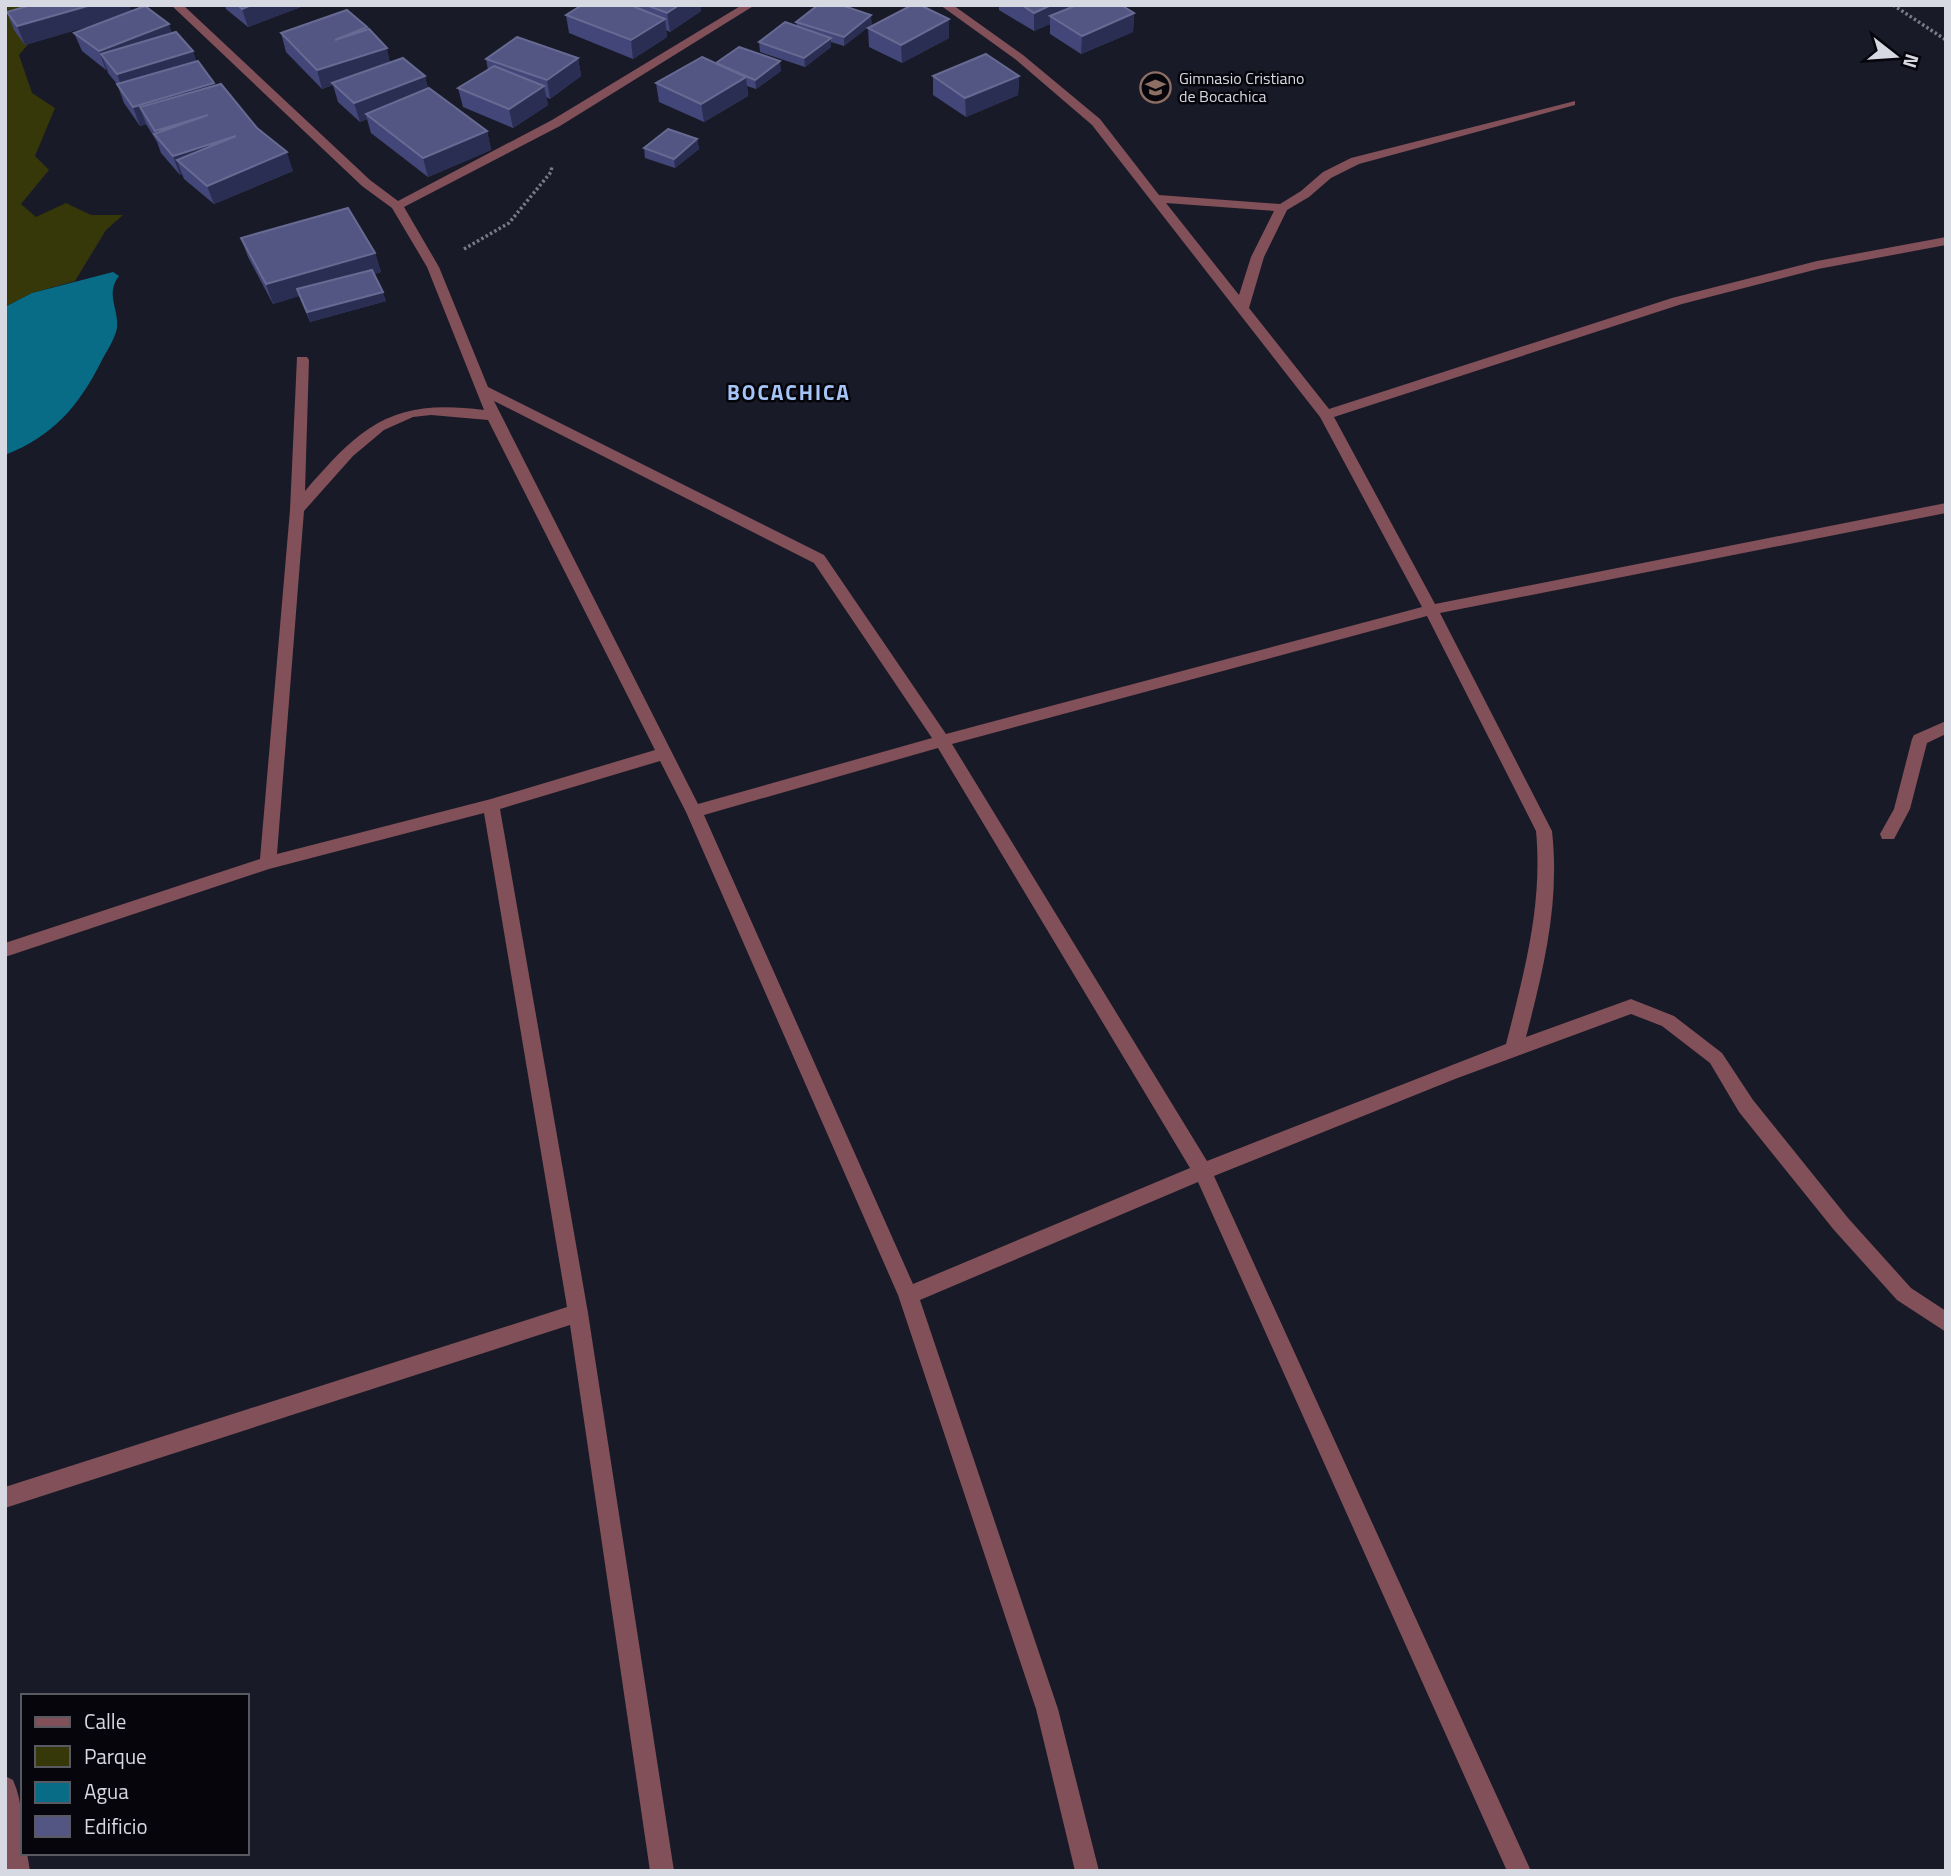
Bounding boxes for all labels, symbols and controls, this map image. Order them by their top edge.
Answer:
north arrow [1860,21,1930,91]
text: N [1896,51,1928,72]
place label: Gimnasio Cristiano de Bocachica [1179,66,1305,108]
school or university icon: Gimnasio Cristiano de Bocachica [1139,70,1173,104]
district label: BOCACHICA [727,376,851,408]
legend [21,1694,248,1855]
text: Calle [84,1705,126,1737]
text: Parque [84,1740,147,1772]
text: Agua [84,1775,129,1807]
text: Edificio [84,1810,148,1842]

